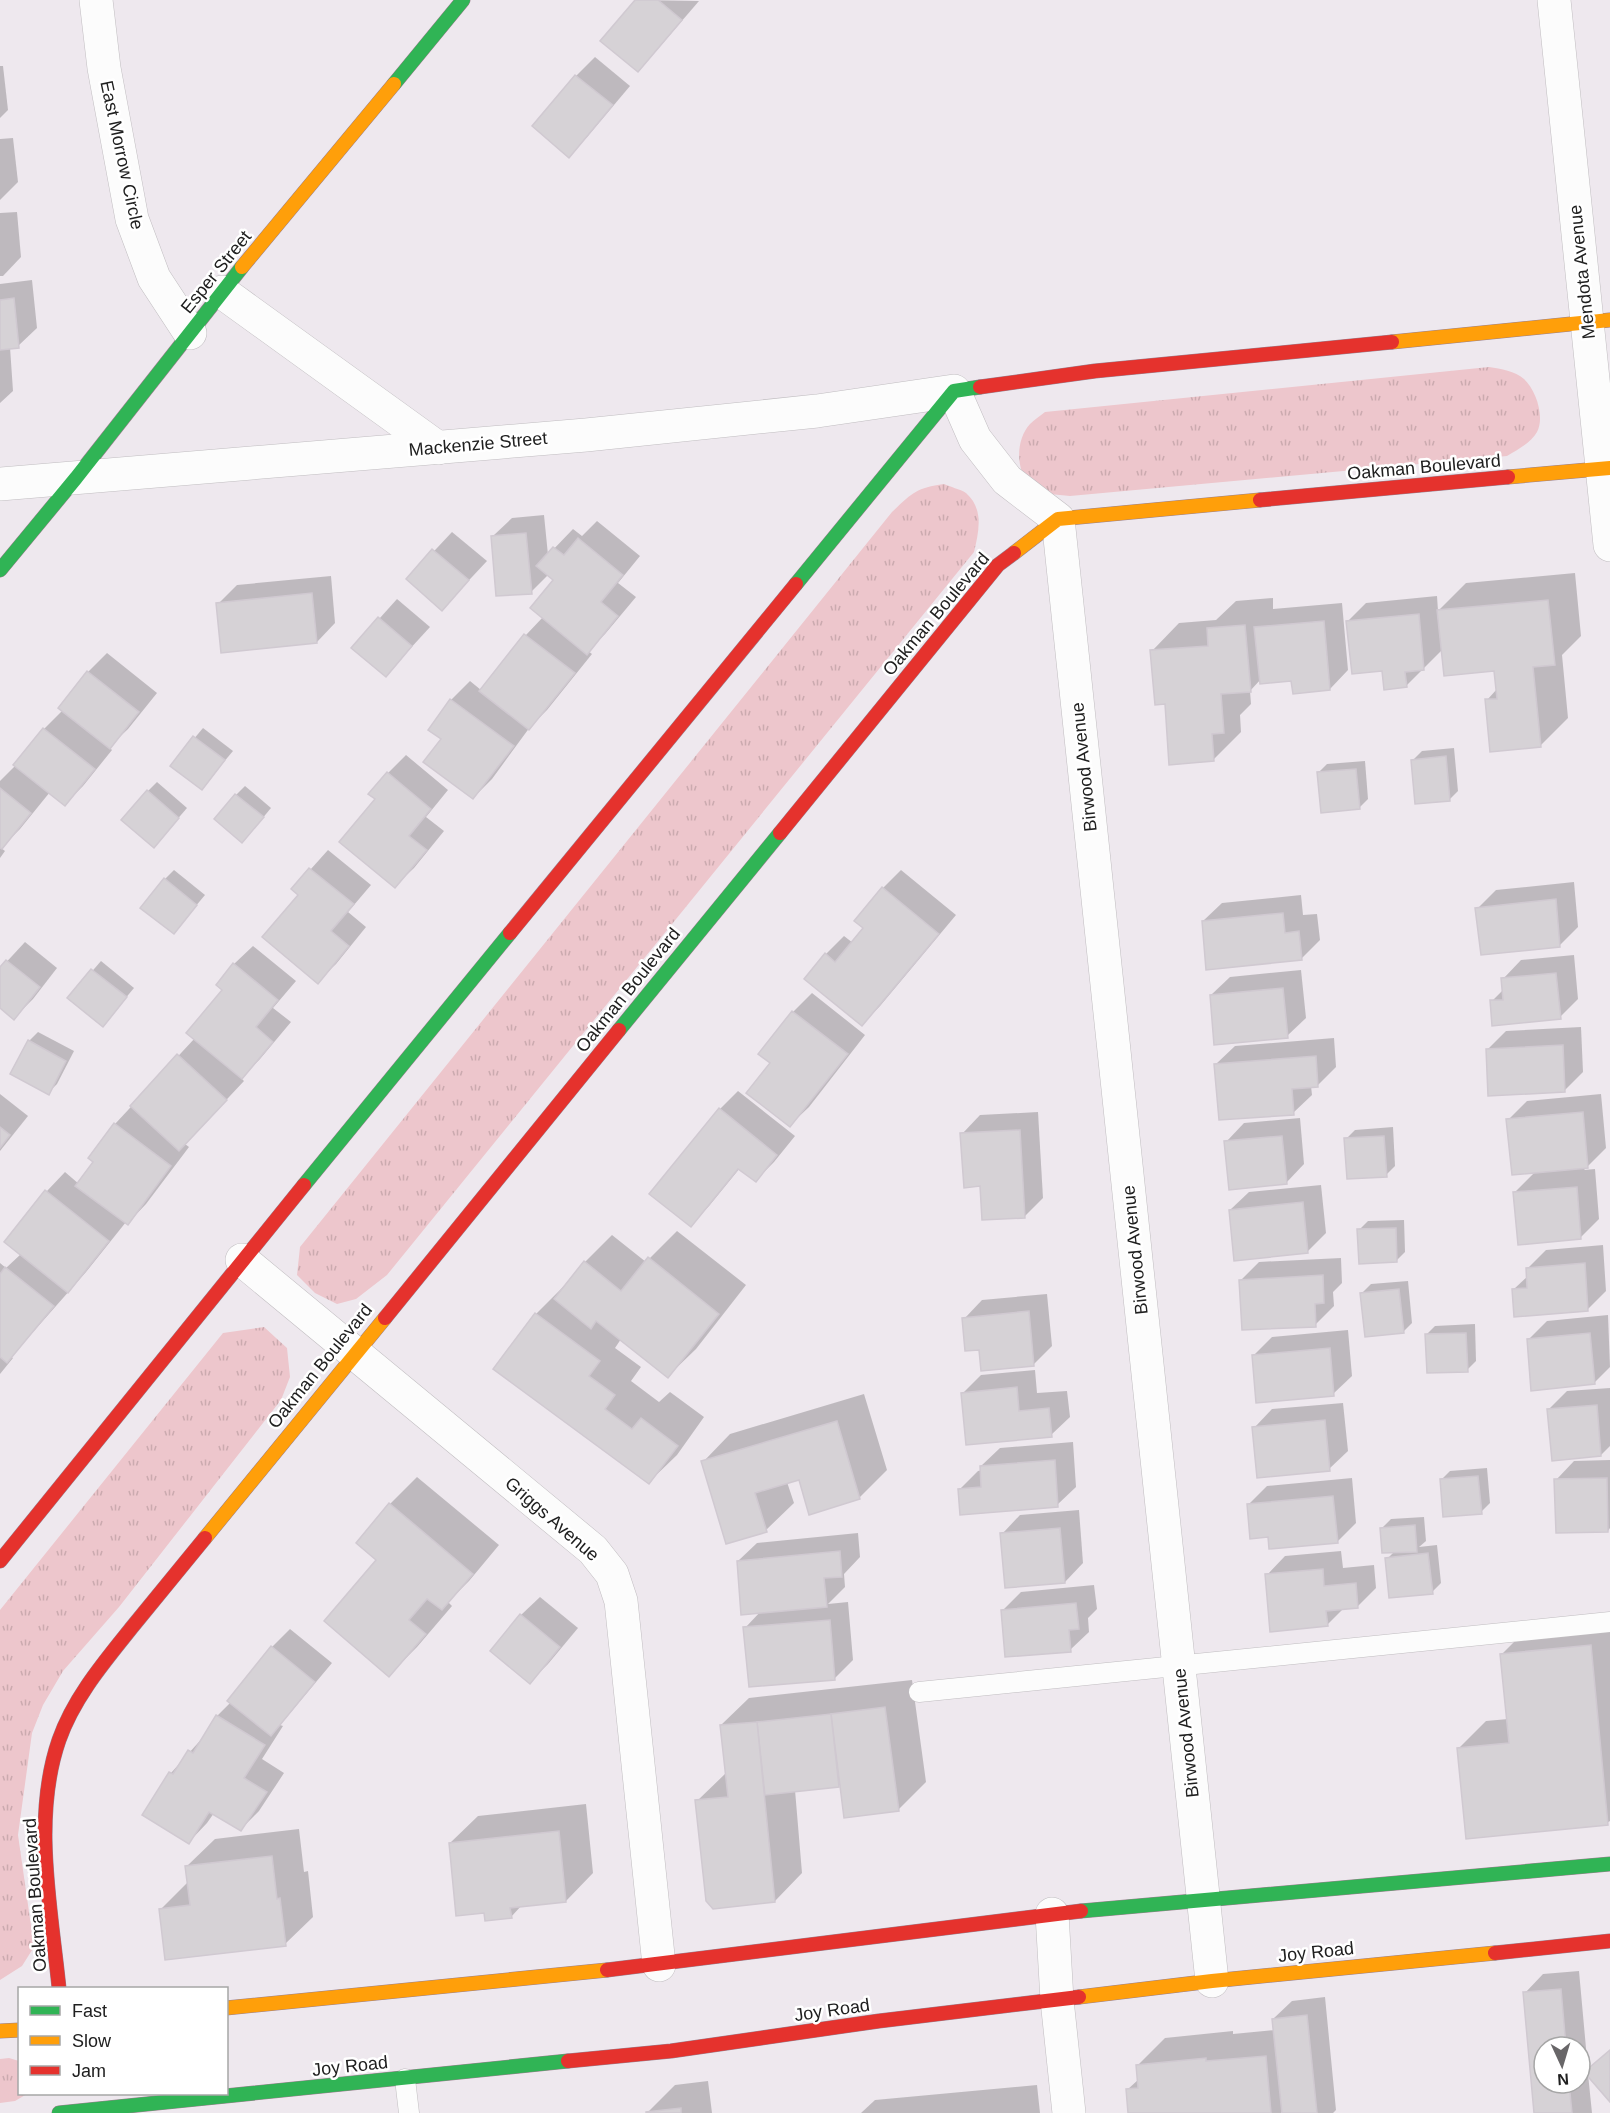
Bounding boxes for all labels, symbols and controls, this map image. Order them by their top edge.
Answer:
street label: East Morrow Circle [96,79,148,231]
street label: Mendota Avenue [1565,204,1599,340]
street label: Esper Street [177,227,255,317]
street label: Mackenzie Street [408,428,548,460]
street label: Oakman Boulevard [1346,450,1502,484]
street label: Oakman Boulevard [879,549,993,679]
street label: Birwood Avenue [1067,701,1101,833]
street label: Oakman Boulevard [572,924,684,1056]
street label: Birwood Avenue [1118,1184,1152,1316]
street label: Oakman Boulevard [264,1300,376,1432]
street label: Griggs Avenue [501,1473,603,1565]
street label: Birwood Avenue [1169,1667,1203,1799]
street label: Oakman Boulevard [20,1817,50,1973]
street label: Joy Road [1277,1938,1355,1966]
legend [18,1987,228,2095]
street label: Joy Road [793,1995,871,2025]
text: Fast [72,2001,107,2021]
text: Slow [72,2031,112,2051]
north arrow [1532,2035,1592,2095]
street label: Joy Road [311,2052,389,2080]
text: Jam [72,2061,106,2081]
text: N [1557,2071,1569,2088]

